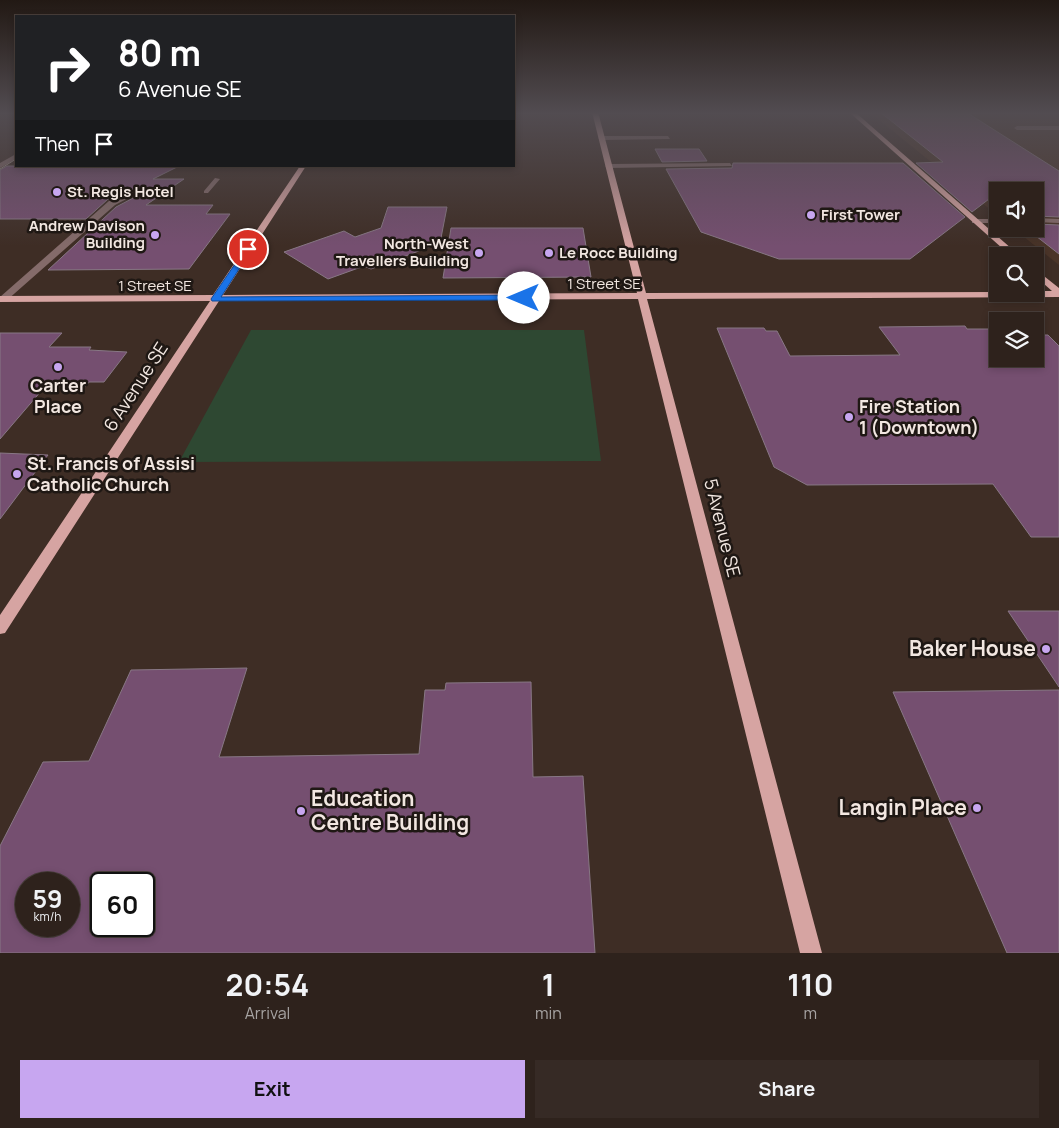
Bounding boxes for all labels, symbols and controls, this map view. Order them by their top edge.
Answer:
text: 80 m [118,29,201,77]
icon: right [35,35,100,100]
text: 6 Avenue SE [118,74,242,104]
icon: arrive [90,130,118,158]
text: Then [35,131,80,157]
place label: St. Regis Hotel [67,181,174,202]
map controls [989,182,1044,367]
button: sound [989,182,1044,237]
marker: St. Regis Hotel [51,186,63,198]
place label: First Tower [821,204,900,225]
marker: First Tower [805,209,817,221]
place label: Andrew Davison Building [29,215,145,253]
pin [227,228,269,270]
marker: Andrew Davison Building [149,229,161,241]
place label: North-West Travellers Building [336,233,469,271]
icon: arrive [234,235,262,263]
place label: Le Rocc Building [559,242,678,263]
marker: North-West Travellers Building [473,247,485,259]
marker: Le Rocc Building [543,247,555,259]
button: search [989,247,1044,302]
position arrow [497,271,549,323]
street label: 1 Street SE [567,273,641,294]
street label: 1 Street SE [118,275,192,296]
button: layers [989,312,1044,367]
street label: 6 Avenue SE [97,337,173,435]
marker: Carter Place [52,361,64,373]
place label: Carter Place [30,373,86,418]
place label: Fire Station 1 (Downtown) [859,394,979,439]
marker: Fire Station 1 (Downtown) [843,411,855,423]
place label: St. Francis of Assisi Catholic Church [27,451,195,496]
marker: St. Francis of Assisi Catholic Church [11,468,23,480]
street label: 5 Avenue SE [699,476,747,579]
place label: Baker House [909,634,1036,662]
marker: Baker House [1040,643,1052,655]
place label: Education Centre Building [311,784,469,836]
place label: Langin Place [839,793,967,821]
marker: Langin Place [971,802,983,814]
marker: Education Centre Building [295,805,307,817]
speed limit sign: 60 [90,872,155,937]
text: 59 [32,881,63,916]
text: km/h [34,908,61,925]
text: 20:54 [226,964,309,1005]
text: 1 [542,964,555,1005]
text: 110 [787,964,833,1005]
text: Arrival [245,1002,290,1024]
text: min [535,1002,562,1024]
text: m [804,1002,817,1024]
button: Exit [20,1060,525,1118]
button: Share [535,1060,1039,1118]

